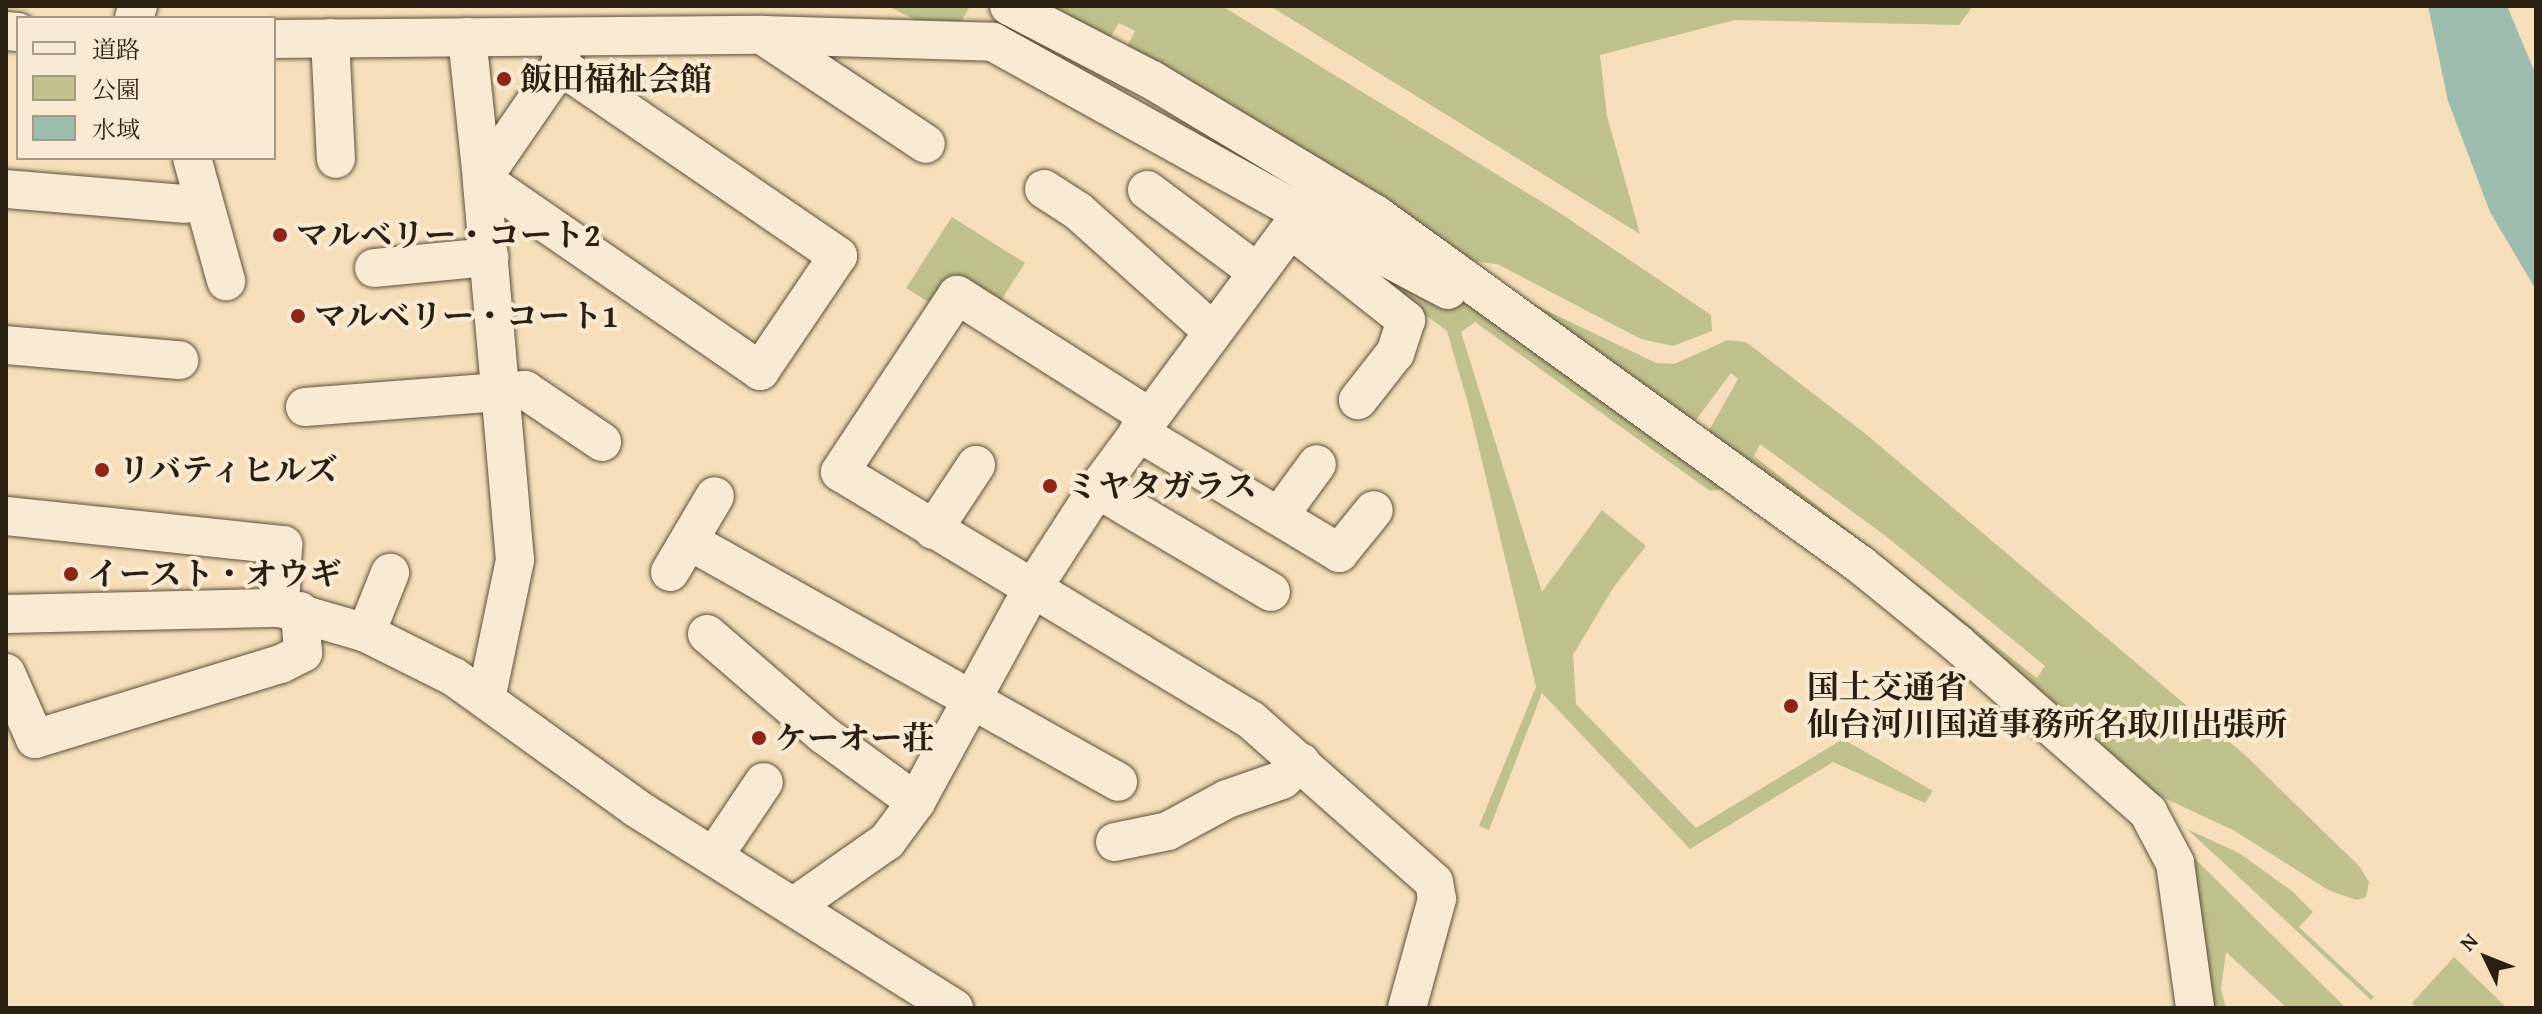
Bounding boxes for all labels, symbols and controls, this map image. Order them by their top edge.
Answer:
legend [16,16,276,160]
text: 道路 [92,32,140,67]
place label: 飯田福祉会館 [520,60,712,98]
marker: 飯田福祉会館 [495,70,513,88]
text: 公園 [92,72,140,107]
text: 水域 [92,112,140,147]
place label: マルベリー・コート2 [296,216,601,254]
marker: マルベリー・コート2 [271,226,289,244]
place label: マルベリー・コート1 [314,297,619,335]
marker: マルベリー・コート1 [289,307,307,325]
place label: リバティヒルズ [118,451,342,489]
marker: リバティヒルズ [93,461,111,479]
place label: ミヤタガラス [1066,467,1258,505]
marker: ミヤタガラス [1041,477,1059,495]
place label: イースト・オウギ [87,555,343,593]
marker: イースト・オウギ [62,565,80,583]
place label: 国土交通省 仙台河川国道事務所名取川出張所 [1807,669,2287,744]
marker: 国土交通省 仙台河川国道事務所名取川出張所 [1782,697,1800,715]
place label: ケーオー荘 [775,719,935,757]
marker: ケーオー荘 [750,729,768,747]
north arrow [2446,918,2526,998]
text: N [2452,925,2485,958]

